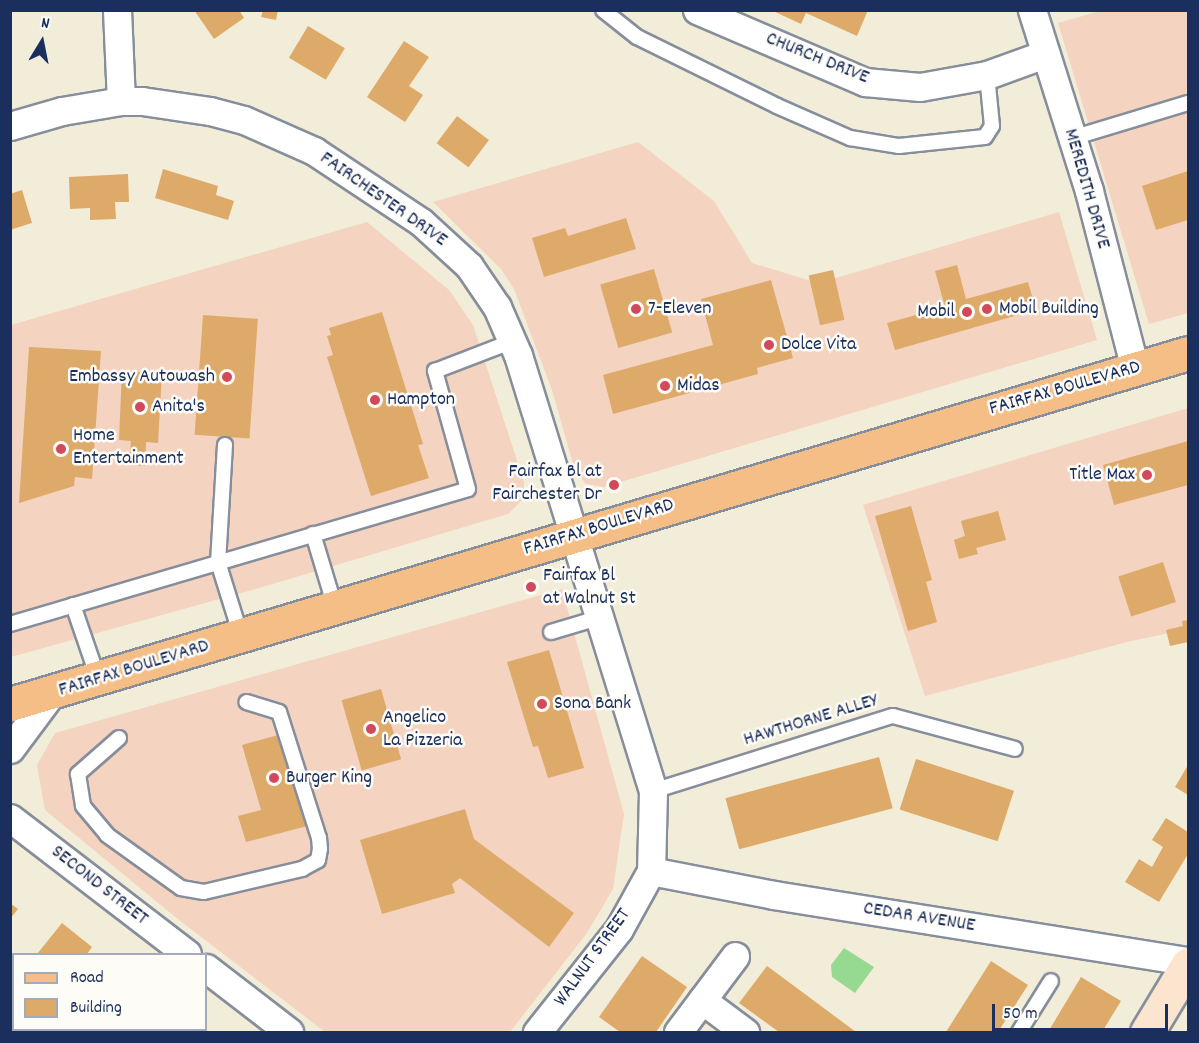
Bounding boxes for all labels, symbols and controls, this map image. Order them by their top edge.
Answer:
north arrow [12,12,72,72]
text: N [39,12,51,36]
street label: CHURCH DRIVE [762,27,872,91]
street label: MEREDITH DRIVE [1057,126,1115,252]
street label: FAIRCHESTER DRIVE [315,147,451,253]
place label: 7-Eleven [648,297,712,321]
place label: Mobil Building [999,297,1099,321]
place label: Mobil [917,300,955,324]
marker: 7-Eleven [629,302,643,316]
marker: Mobil Building [980,302,994,316]
marker: Mobil [960,305,974,319]
place label: Dolce Vita [781,333,856,357]
marker: Dolce Vita [762,338,776,352]
street label: FAIRFAX BOULEVARD [987,356,1143,422]
place label: Embassy Autowash [69,365,215,389]
marker: Embassy Autowash [220,370,234,384]
place label: Midas [677,374,720,398]
marker: Midas [658,379,672,393]
place label: Hampton [387,388,455,412]
marker: Hampton [368,393,382,407]
place label: Anita's [152,395,205,419]
marker: Anita's [133,400,147,414]
place label: Home Entertainment [73,425,184,472]
marker: Home Entertainment [54,442,68,456]
place label: Fairfax Bl at Fairchester Dr [492,461,602,508]
place label: Title Max [1069,463,1135,487]
marker: Title Max [1140,468,1154,482]
marker: Fairfax Bl at Fairchester Dr [607,478,621,492]
street label: FAIRFAX BOULEVARD [521,494,677,562]
place label: Fairfax Bl at Walnut St [543,564,636,611]
marker: Fairfax Bl at Walnut St [524,580,538,594]
street label: FAIRFAX BOULEVARD [56,635,212,703]
street label: HAWTHORNE ALLEY [741,689,881,753]
place label: Sona Bank [554,692,631,716]
marker: Sona Bank [535,697,549,711]
place label: Angelico La Pizzeria [383,706,462,753]
marker: Angelico La Pizzeria [364,722,378,736]
place label: Burger King [286,766,372,790]
marker: Burger King [267,771,281,785]
street label: SECOND STREET [46,841,152,931]
street label: CEDAR AVENUE [861,897,977,939]
street label: WALNUT STREET [549,904,637,1012]
legend [12,953,207,1031]
text: Road [70,966,104,991]
scale bar [995,992,1170,1030]
text: Building [70,996,122,1021]
text: 50 m [1003,1002,1038,1027]

